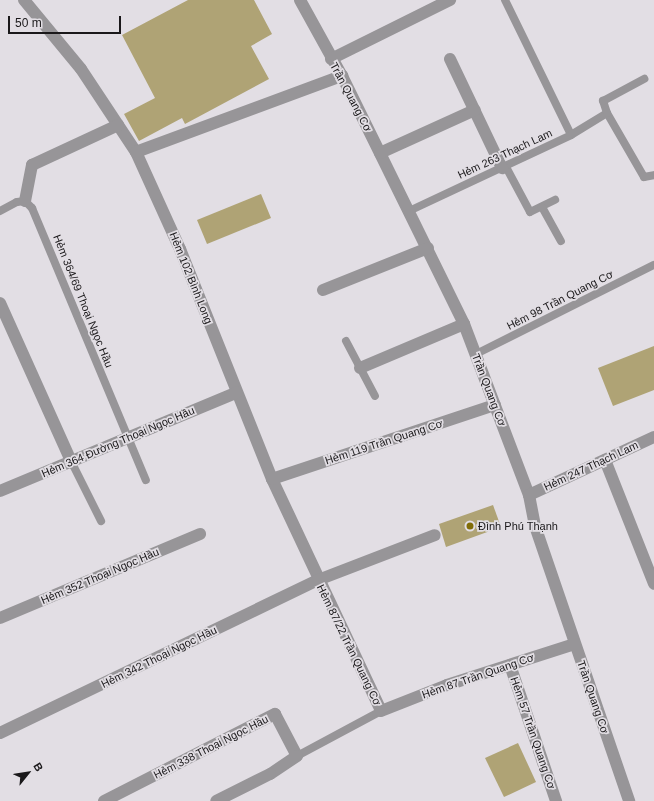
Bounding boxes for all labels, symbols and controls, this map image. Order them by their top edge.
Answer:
scale bar [10,8,123,34]
text: 50 m [15,16,42,30]
street label: Trần Quang Cơ [327,60,375,134]
street label: Hẻm 263 Thạch Lam [456,126,554,182]
street label: Hẻm 102 Bình Long [167,230,215,326]
street label: Hẻm 364/69 Thoại Ngọc Hầu [50,232,116,370]
street label: Hẻm 98 Trần Quang Cơ [504,267,616,333]
street label: Trần Quang Cơ [469,352,509,428]
street label: Hẻm 364 Đường Thoại Ngọc Hầu [39,404,197,480]
street label: Hẻm 119 Trần Quang Cơ [323,417,445,467]
street label: Hẻm 247 Thạch Lam [542,438,640,494]
place label: Đình Phú Thạnh [478,519,558,533]
marker: Đình Phú Thạnh [465,521,475,531]
street label: Hẻm 352 Thoại Ngọc Hầu [39,545,161,607]
street label: Hẻm 87/22 Trần Quang Cơ [314,582,384,708]
street label: Hẻm 342 Thoại Ngọc Hầu [99,623,219,691]
street label: Hẻm 87 Trần Quang Cơ [420,651,536,701]
street label: Trần Quang Cơ [574,659,612,735]
street label: Hẻm 57 Trần Quang Cơ [508,675,558,791]
street label: Hẻm 338 Thoại Ngọc Hầu [151,712,271,782]
north arrow [8,753,48,793]
text: B [31,761,46,773]

